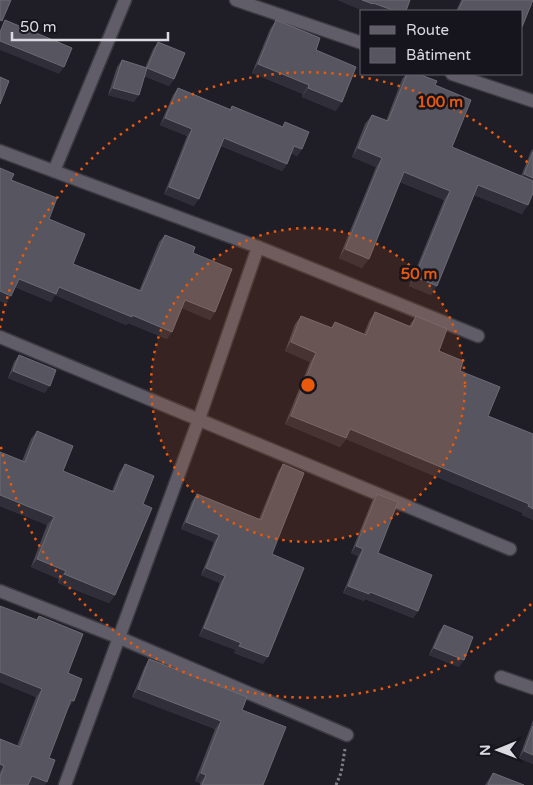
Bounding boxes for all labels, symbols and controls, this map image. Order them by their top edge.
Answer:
scale bar [12,10,169,42]
legend [360,10,523,75]
text: 50 m [20,18,57,36]
text: Route [406,21,449,39]
text: Bâtiment [406,46,471,64]
text: 100 m [417,93,463,111]
text: 50 m [401,265,437,283]
centre of rings [299,376,317,394]
north arrow [473,725,523,775]
text: N [477,744,494,756]

